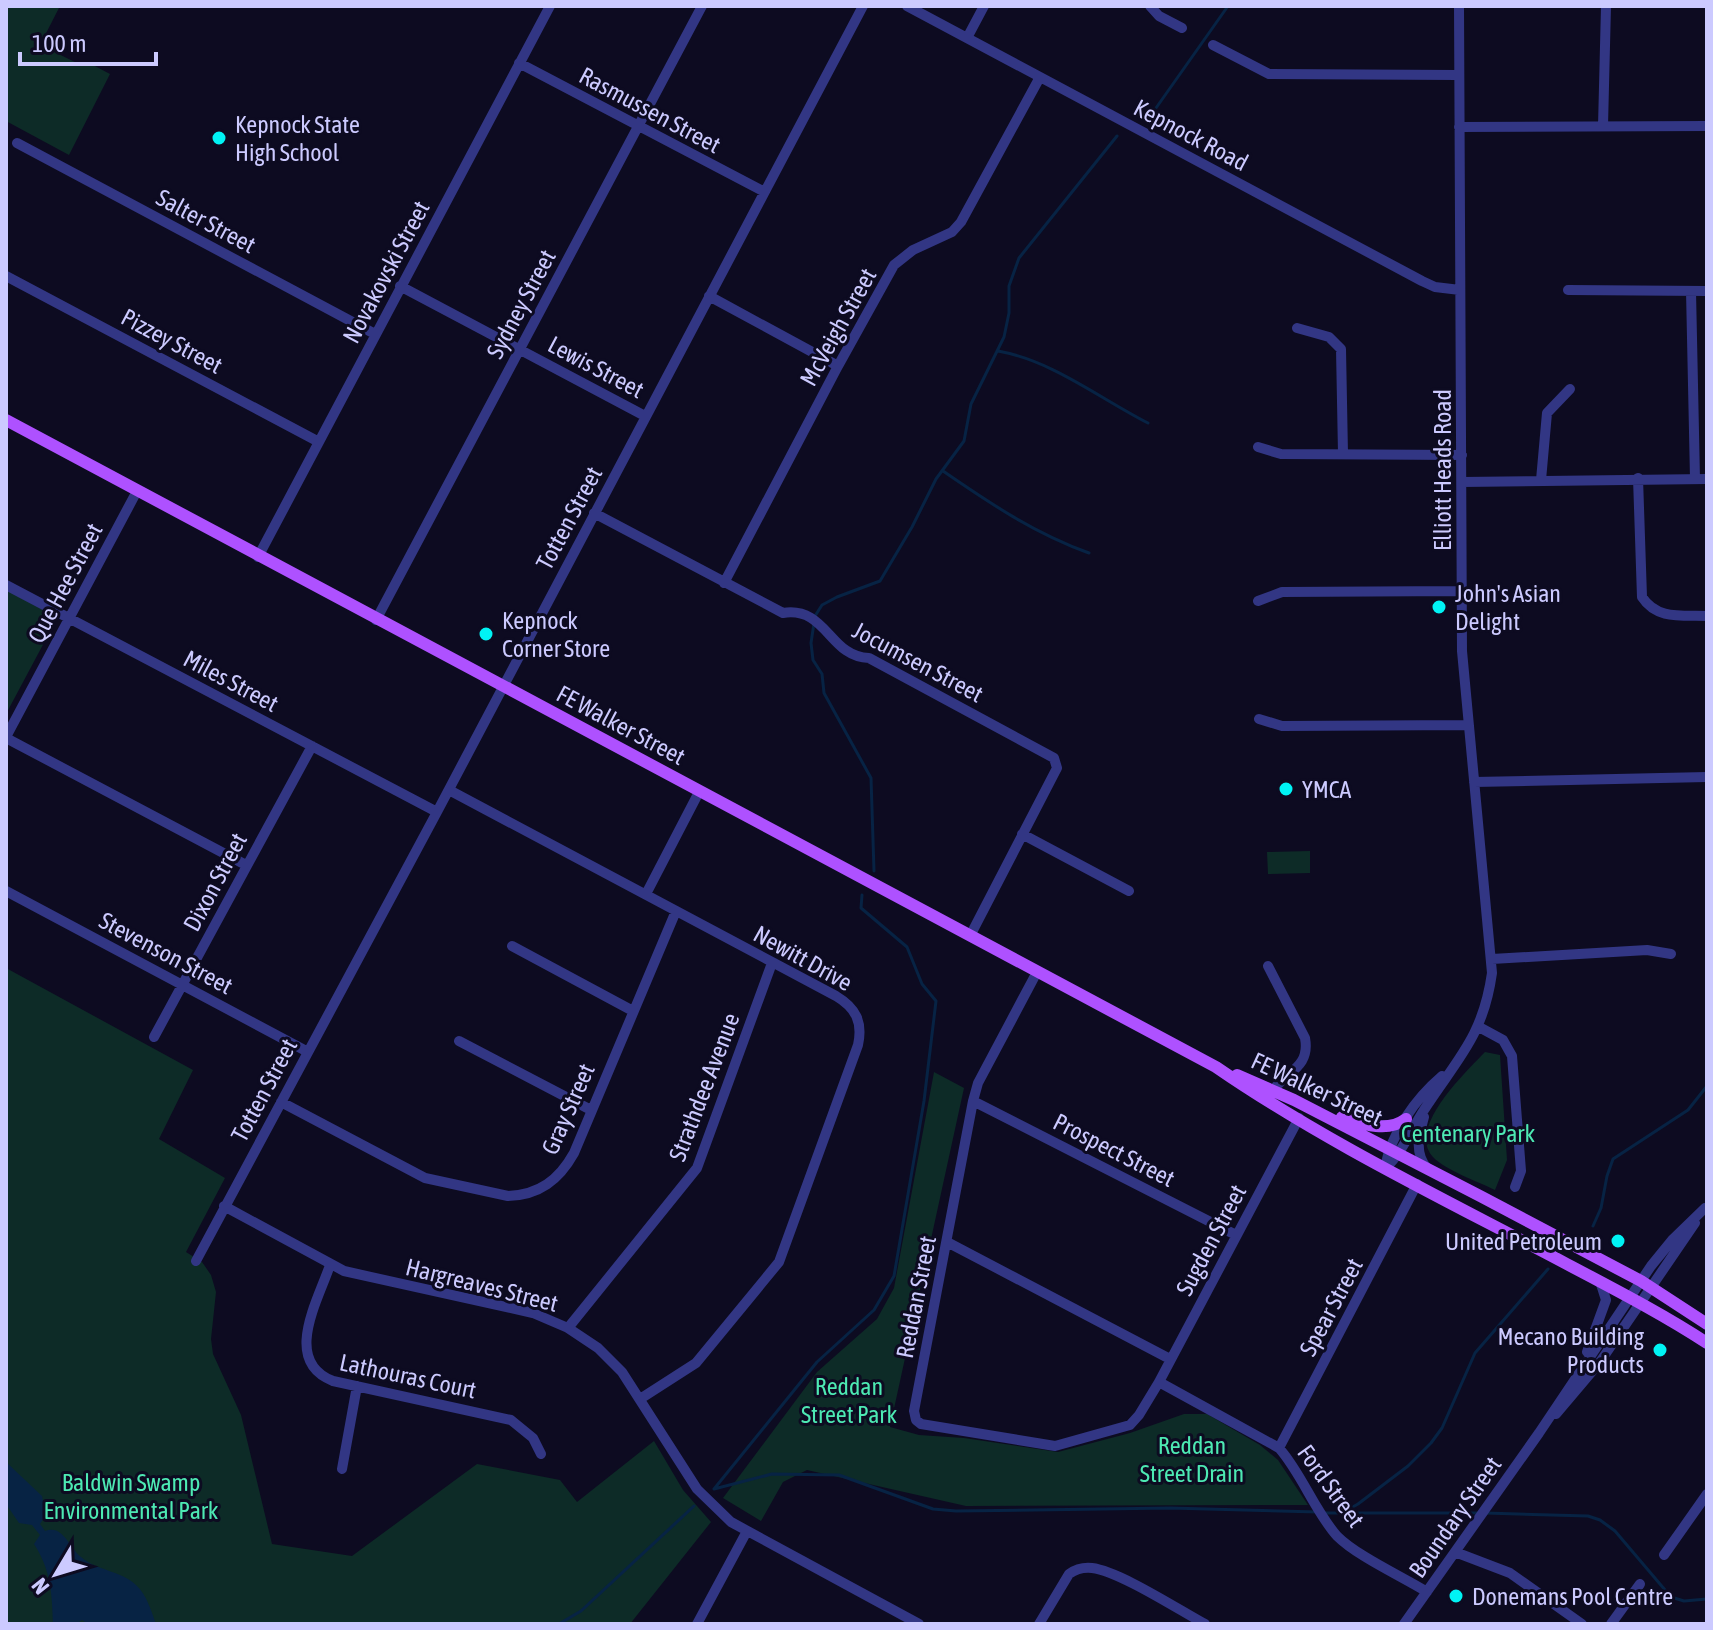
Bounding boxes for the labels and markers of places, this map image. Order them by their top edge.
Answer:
place label: Kepnock State High School [235,111,360,166]
marker: Kepnock State High School [210,129,228,147]
place label: John's Asian Delight [1455,580,1561,635]
marker: John's Asian Delight [1430,598,1448,616]
place label: Kepnock Corner Store [502,607,610,662]
marker: Kepnock Corner Store [477,625,495,643]
place label: YMCA [1302,776,1352,803]
marker: YMCA [1277,780,1295,798]
place label: United Petroleum [1445,1228,1602,1255]
marker: United Petroleum [1609,1232,1627,1250]
place label: Mecano Building Products [1497,1323,1645,1378]
marker: Mecano Building Products [1651,1341,1669,1359]
place label: Donemans Pool Centre [1472,1583,1673,1610]
marker: Donemans Pool Centre [1447,1587,1465,1605]

